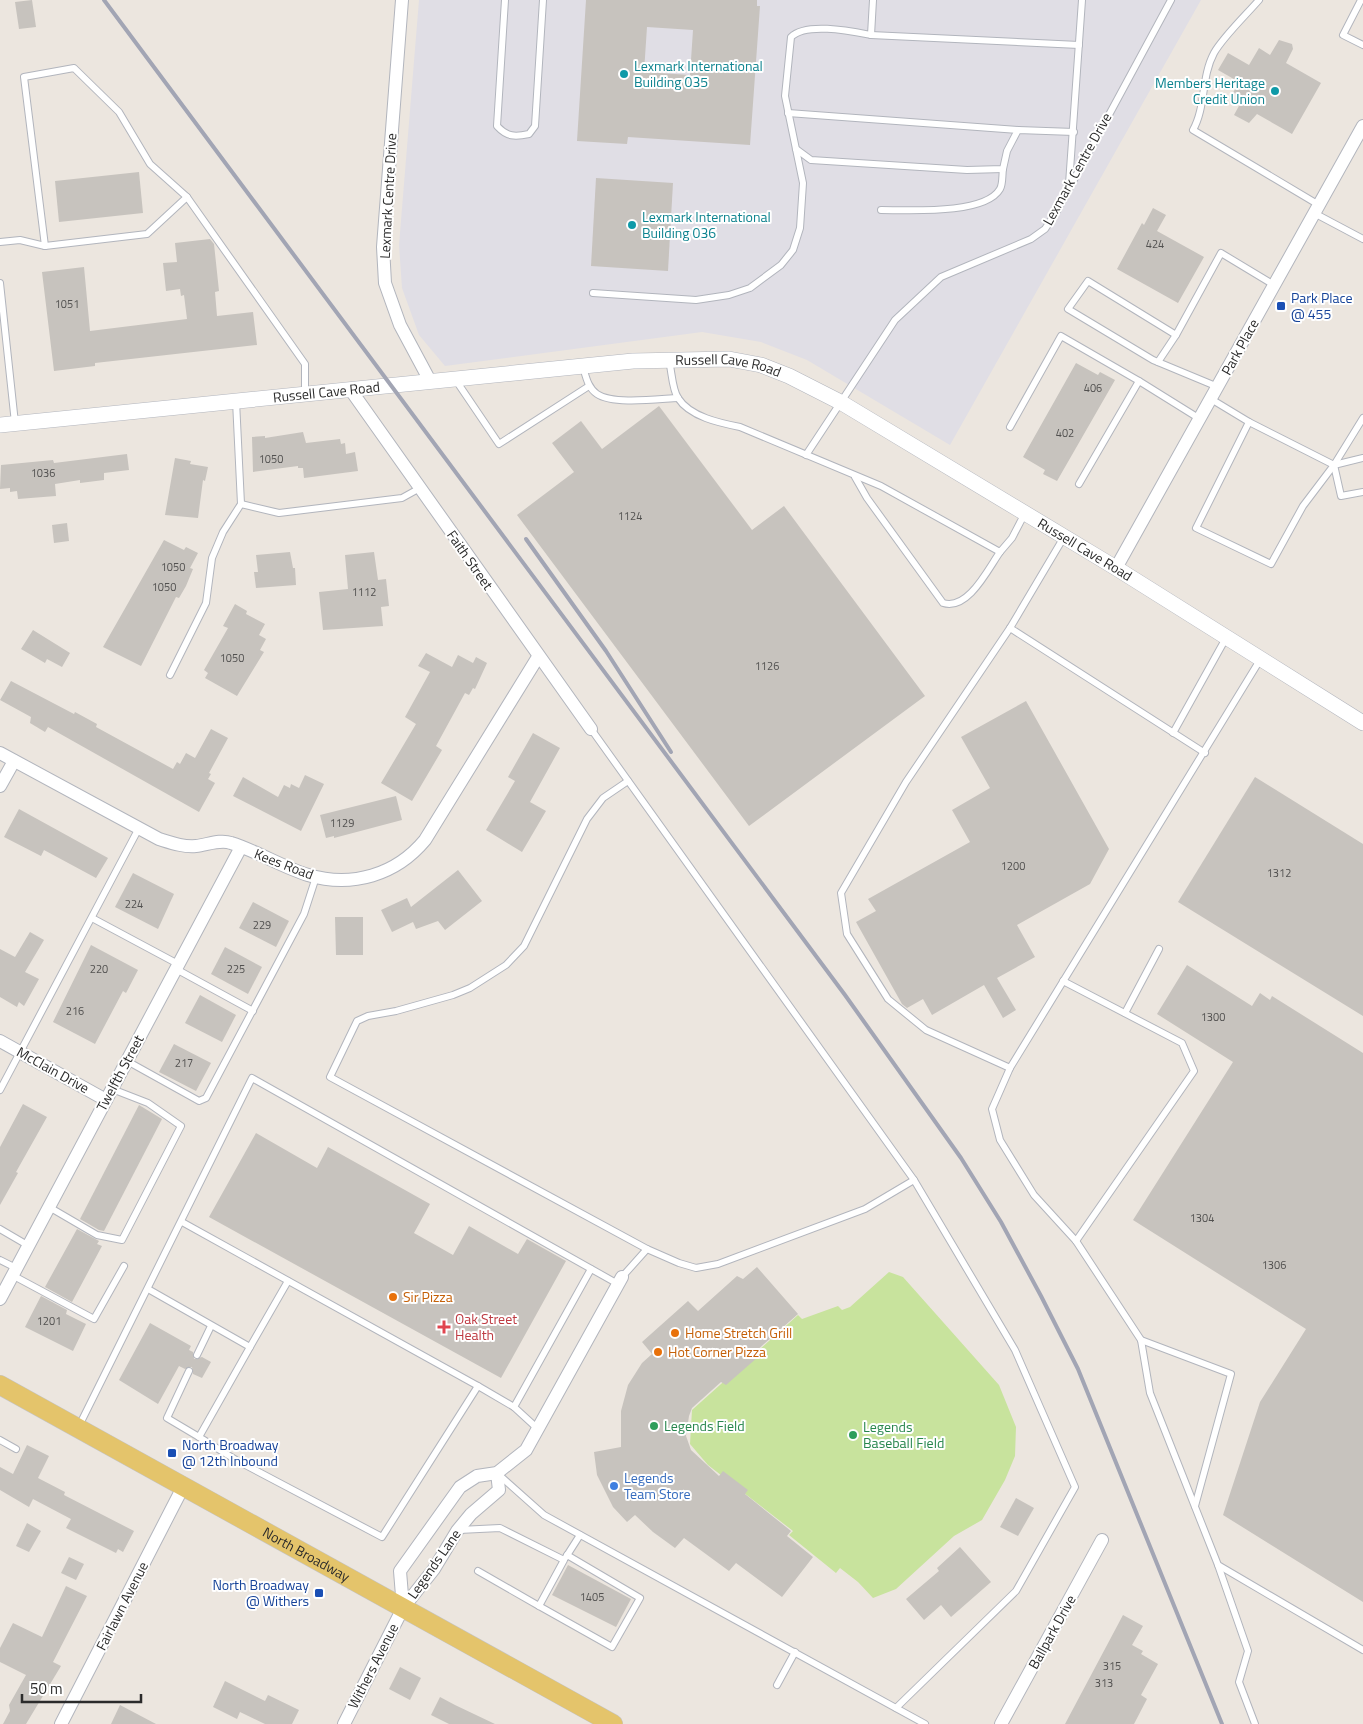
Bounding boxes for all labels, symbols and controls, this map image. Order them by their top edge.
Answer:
place label: Lexmark International Building 035 [634,55,763,92]
marker: Lexmark International Building 035 [618,68,630,80]
place label: Members Heritage Credit Union [1155,72,1265,109]
marker: Members Heritage Credit Union [1269,85,1281,97]
street label: Lexmark Centre Drive [1037,109,1116,229]
street label: Lexmark Centre Drive [374,133,401,259]
place label: Lexmark International Building 036 [642,206,771,243]
marker: Lexmark International Building 036 [626,219,638,231]
house number: 424 [1146,236,1164,252]
place label: Park Place @ 455 [1291,287,1353,324]
house number: 1051 [55,296,79,312]
marker: Park Place @ 455 [1275,300,1287,312]
street label: Park Place [1215,315,1264,379]
street label: Russell Cave Road [675,348,784,382]
street label: Russell Cave Road [272,376,381,407]
house number: 406 [1084,380,1102,396]
house number: 402 [1056,425,1074,441]
house number: 1050 [259,451,283,467]
house number: 1036 [31,465,55,481]
house number: 1124 [618,508,642,524]
street label: Russell Cave Road [1034,512,1137,586]
street label: Faith Street [442,526,499,594]
house number: 1050 [161,559,185,575]
house number: 1050 [152,579,176,595]
house number: 1112 [352,584,376,600]
house number: 1050 [220,650,244,666]
house number: 1126 [755,658,779,674]
house number: 1129 [330,815,354,831]
street label: Kees Road [252,843,317,884]
house number: 1200 [1001,858,1025,874]
house number: 1312 [1267,865,1291,881]
house number: 224 [125,896,143,912]
house number: 229 [253,917,271,933]
house number: 220 [90,961,108,977]
house number: 225 [227,961,245,977]
house number: 216 [66,1003,84,1019]
house number: 1300 [1201,1009,1225,1025]
street label: Twelfth Street [91,1031,148,1115]
street label: McClain Drive [13,1041,93,1098]
house number: 217 [175,1055,193,1071]
house number: 1304 [1190,1210,1214,1226]
house number: 1306 [1262,1257,1286,1273]
place label: Sir Pizza [403,1286,453,1307]
marker: Sir Pizza [387,1291,399,1303]
place label: Oak Street Health [455,1308,517,1345]
house number: 1201 [37,1313,61,1329]
marker: Oak Street Health [437,1320,451,1334]
place label: Home Stretch Grill [685,1322,792,1343]
marker: Home Stretch Grill [669,1327,681,1339]
place label: Hot Corner Pizza [668,1341,766,1362]
marker: Hot Corner Pizza [652,1346,664,1358]
place label: Legends Field [664,1415,745,1436]
place label: Legends Baseball Field [863,1416,944,1453]
marker: Legends Field [648,1420,660,1432]
marker: Legends Baseball Field [847,1429,859,1441]
place label: North Broadway @ 12th Inbound [182,1434,279,1471]
marker: North Broadway @ 12th Inbound [166,1447,178,1459]
place label: Legends Team Store [624,1467,691,1504]
marker: Legends Team Store [608,1480,620,1492]
street label: North Broadway [259,1521,354,1587]
street label: Legends Lane [402,1525,465,1603]
street label: Fairlawn Avenue [90,1558,153,1654]
place label: North Broadway @ Withers [212,1574,309,1611]
marker: North Broadway @ Withers [313,1587,325,1599]
house number: 1405 [580,1589,604,1605]
street label: Ballpark Drive [1023,1591,1081,1673]
street label: Withers Avenue [342,1619,403,1712]
house number: 315 [1103,1658,1121,1674]
scale bar [22,1672,141,1704]
house number: 313 [1095,1675,1113,1691]
text: 50 m [30,1677,63,1700]

